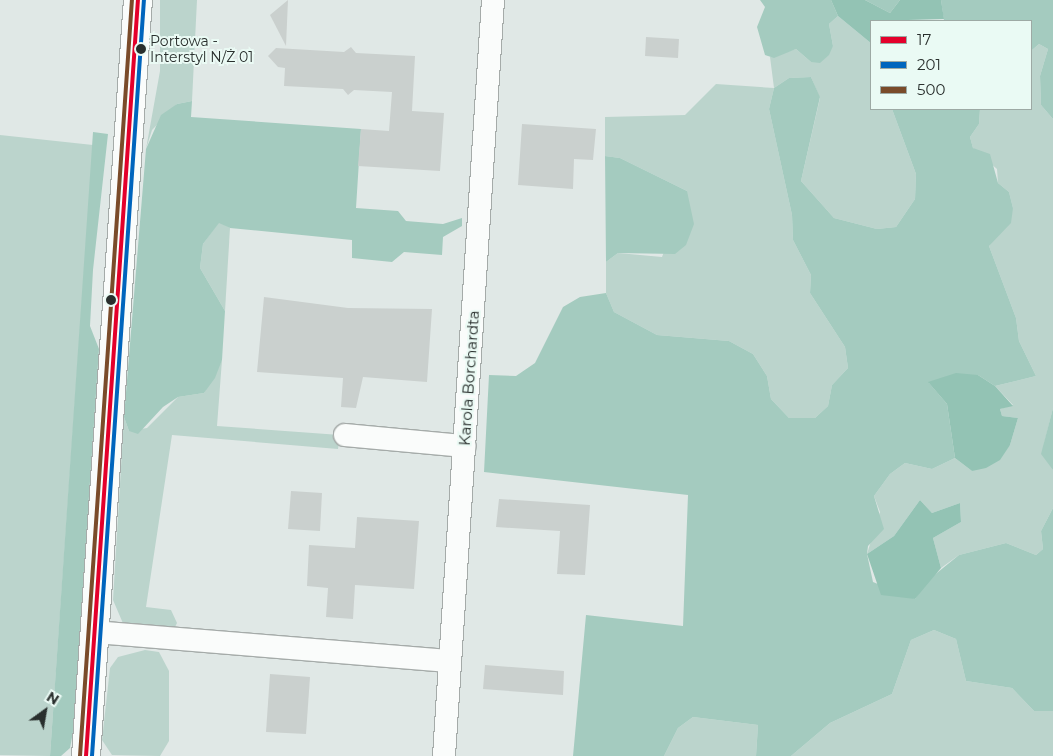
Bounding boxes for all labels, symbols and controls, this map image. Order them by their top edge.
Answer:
legend [870,20,1033,110]
text: 17 [917,30,931,49]
place label: Portowa - Interstyl N/Ż 01 [150,33,253,65]
marker: Portowa - Interstyl N/Ż 01 [136,44,146,54]
text: 201 [917,55,941,74]
text: 500 [917,80,945,99]
unlabelled marker [106,295,116,305]
street label: Karola Borchardta [455,310,483,446]
north arrow [20,686,70,736]
text: N [43,688,63,709]

